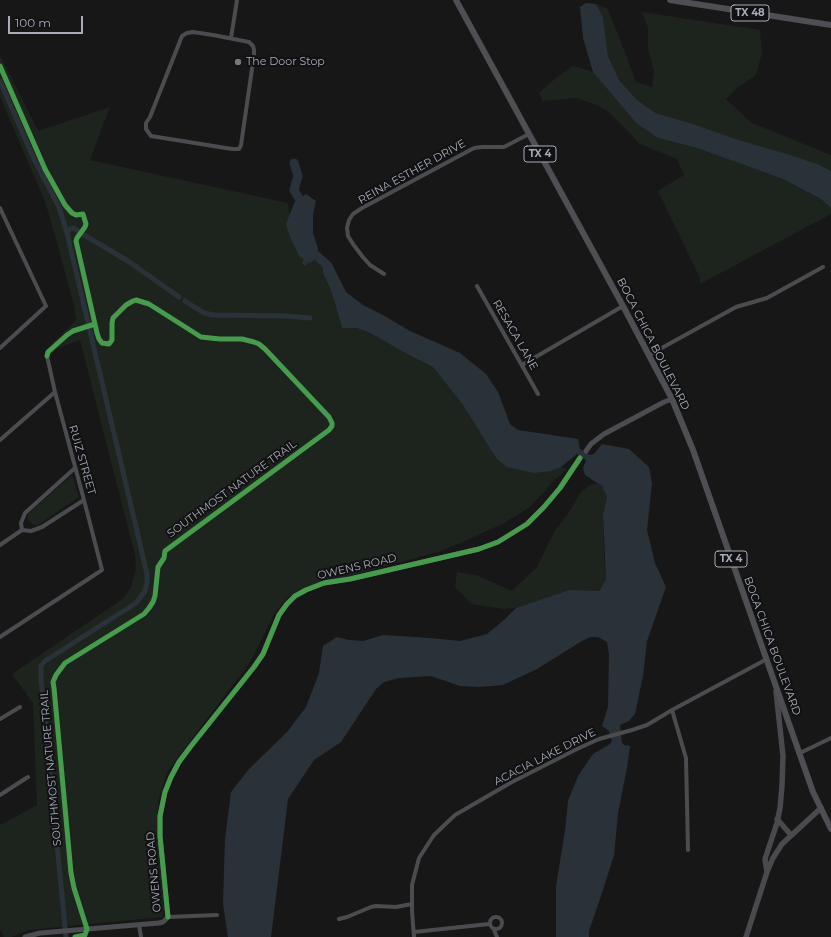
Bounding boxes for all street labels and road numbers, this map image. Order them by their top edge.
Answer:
road number: TX 48 [731,5,769,21]
street label: REINA ESTHER DRIVE [356,137,468,207]
road number: TX 4 [524,146,556,162]
street label: BOCA CHICA BOULEVARD [614,276,692,412]
street label: RESACA LANE [490,298,540,372]
street label: RUIZ STREET [66,424,98,496]
street label: SOUTHMOST NATURE TRAIL [165,438,299,540]
street label: OWENS ROAD [316,551,398,583]
road number: TX 4 [715,551,747,567]
street label: BOCA CHICA BOULEVARD [741,575,803,717]
street label: SOUTHMOST NATURE TRAIL [38,689,64,847]
street label: ACACIA LAKE DRIVE [492,726,598,788]
street label: OWENS ROAD [144,831,164,913]

